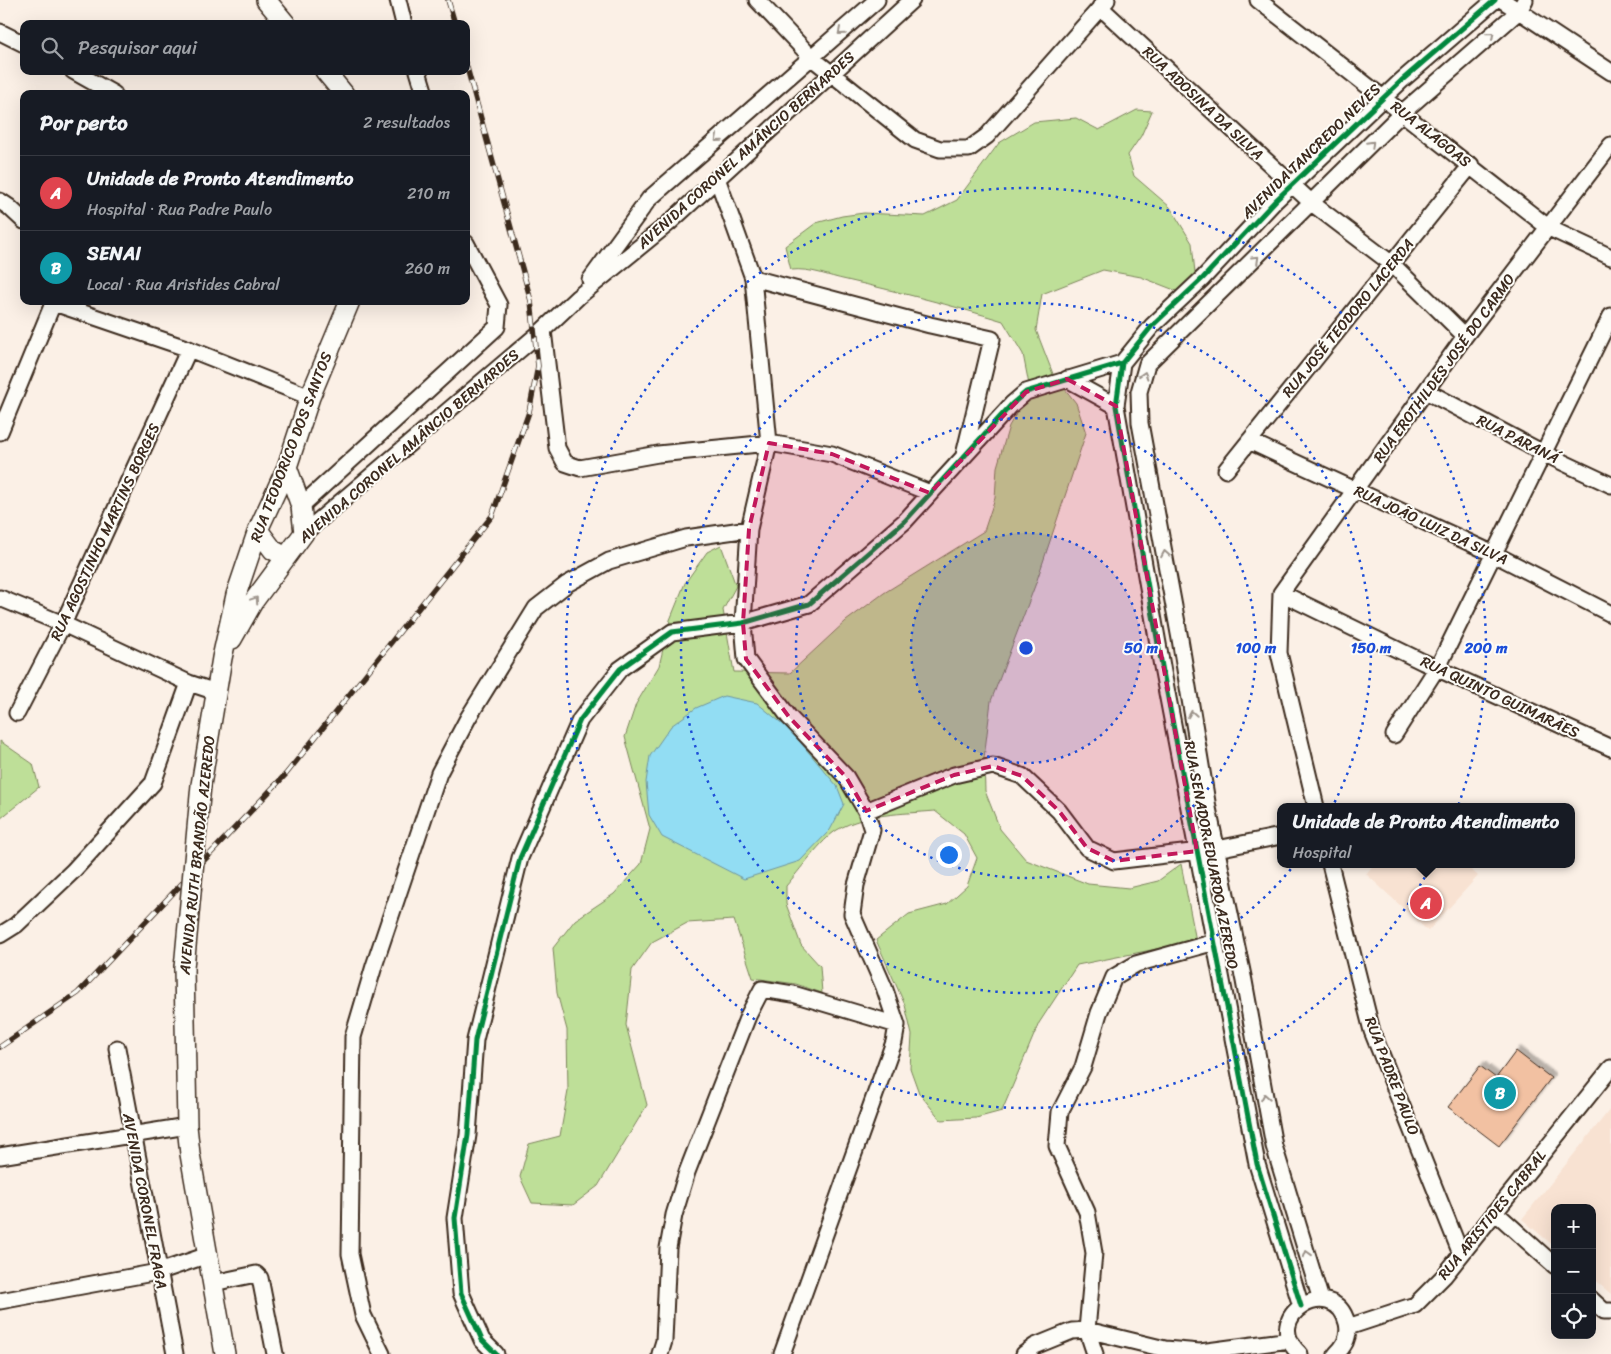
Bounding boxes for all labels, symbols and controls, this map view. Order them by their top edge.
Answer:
search box [20,20,470,75]
one-way arrow [837,26,846,35]
text: Pesquisar aqui [78,31,197,64]
one-way arrow [1486,32,1495,41]
icon: search [38,34,66,62]
street label: RUA ADOSINA DA SILVA [1136,40,1270,166]
street label: AVENIDA CORONEL AMÂNCIO BERNARDES [630,44,861,256]
street label: AVENIDA TANCREDO NEVES [1234,77,1387,226]
street label: RUA ALAGOAS [1385,94,1478,174]
text: Por perto [40,104,128,142]
text: 2 resultados [363,108,450,137]
one-way arrow [715,133,724,142]
one-way arrow [1365,141,1374,150]
text: Unidade de Pronto Atendimento [87,162,354,195]
text: A [51,179,61,208]
text: 210 m [407,179,450,208]
text: Hospital · Rua Padre Paulo [87,195,272,224]
street label: RUA JOSÉ TEODORO LACERDA [1275,233,1421,403]
text: SENAI [87,237,141,270]
text: B [51,254,61,283]
text: 260 m [405,254,450,283]
one-way arrow [1250,256,1259,265]
street label: RUA EROTHILDES JOSÉ DO CARMO [1366,268,1522,468]
text: Local · Rua Aristides Cabral [87,270,280,299]
street label: AVENIDA CORONEL AMÂNCIO BERNARDES [292,342,526,550]
street label: RUA TEODORICO DOS SANTOS [243,347,340,546]
one-way arrow [1139,372,1149,380]
street label: RUA PARANÁ [1472,407,1566,472]
street label: RUA AGOSTINHO MARTINS BORGES [43,419,167,645]
street label: RUA JOÃO LUIZ DA SILVA [1350,478,1512,572]
one-way arrow [1160,549,1170,558]
one-way arrow [248,596,258,605]
text: 50 m [1124,635,1159,661]
text: 100 m [1236,635,1277,661]
text: 150 m [1351,635,1392,661]
text: 200 m [1463,635,1508,661]
centre of rings [1017,639,1035,657]
street label: RUA QUINTO GUIMARÃES [1416,649,1584,746]
one-way arrow [1188,709,1198,718]
street label: AVENIDA RUTH BRANDÃO AZEREDO [171,734,223,977]
street label: RUA SENADOR EDUARDO AZEREDO [1176,738,1246,972]
popup [1277,803,1575,868]
text: Unidade de Pronto Atendimento [1293,805,1559,838]
text: Hospital [1293,838,1351,867]
your location [936,842,962,868]
pin: A [1410,884,1442,922]
street label: RUA PADRE PAULO [1357,1013,1427,1140]
pin: B [1484,1074,1516,1112]
one-way arrow [1261,1092,1271,1101]
street label: AVENIDA CORONEL FRAGA [115,1110,175,1291]
street label: RUA ARISTIDES CABRAL [1431,1144,1553,1286]
map controls [1551,1204,1596,1339]
button: + [1551,1204,1596,1249]
button: − [1551,1249,1596,1294]
one-way arrow [1302,1250,1312,1258]
button: locate [1551,1294,1596,1339]

